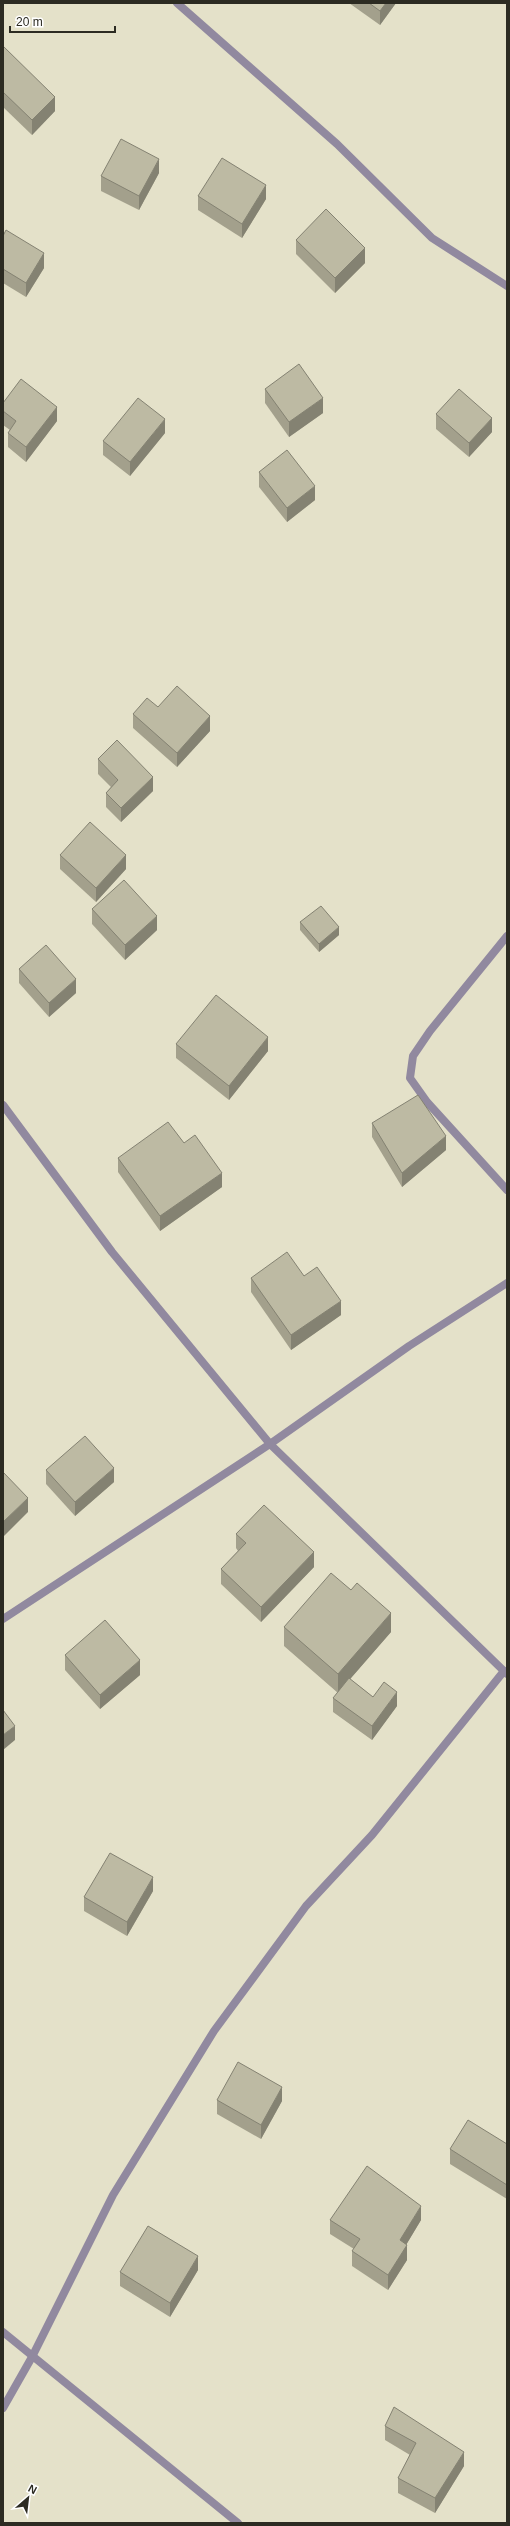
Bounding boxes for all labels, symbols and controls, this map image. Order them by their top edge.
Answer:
scale bar [10,8,115,34]
text: 20 m [16,15,43,29]
north arrow [8,2478,48,2518]
text: N [26,2482,39,2496]

